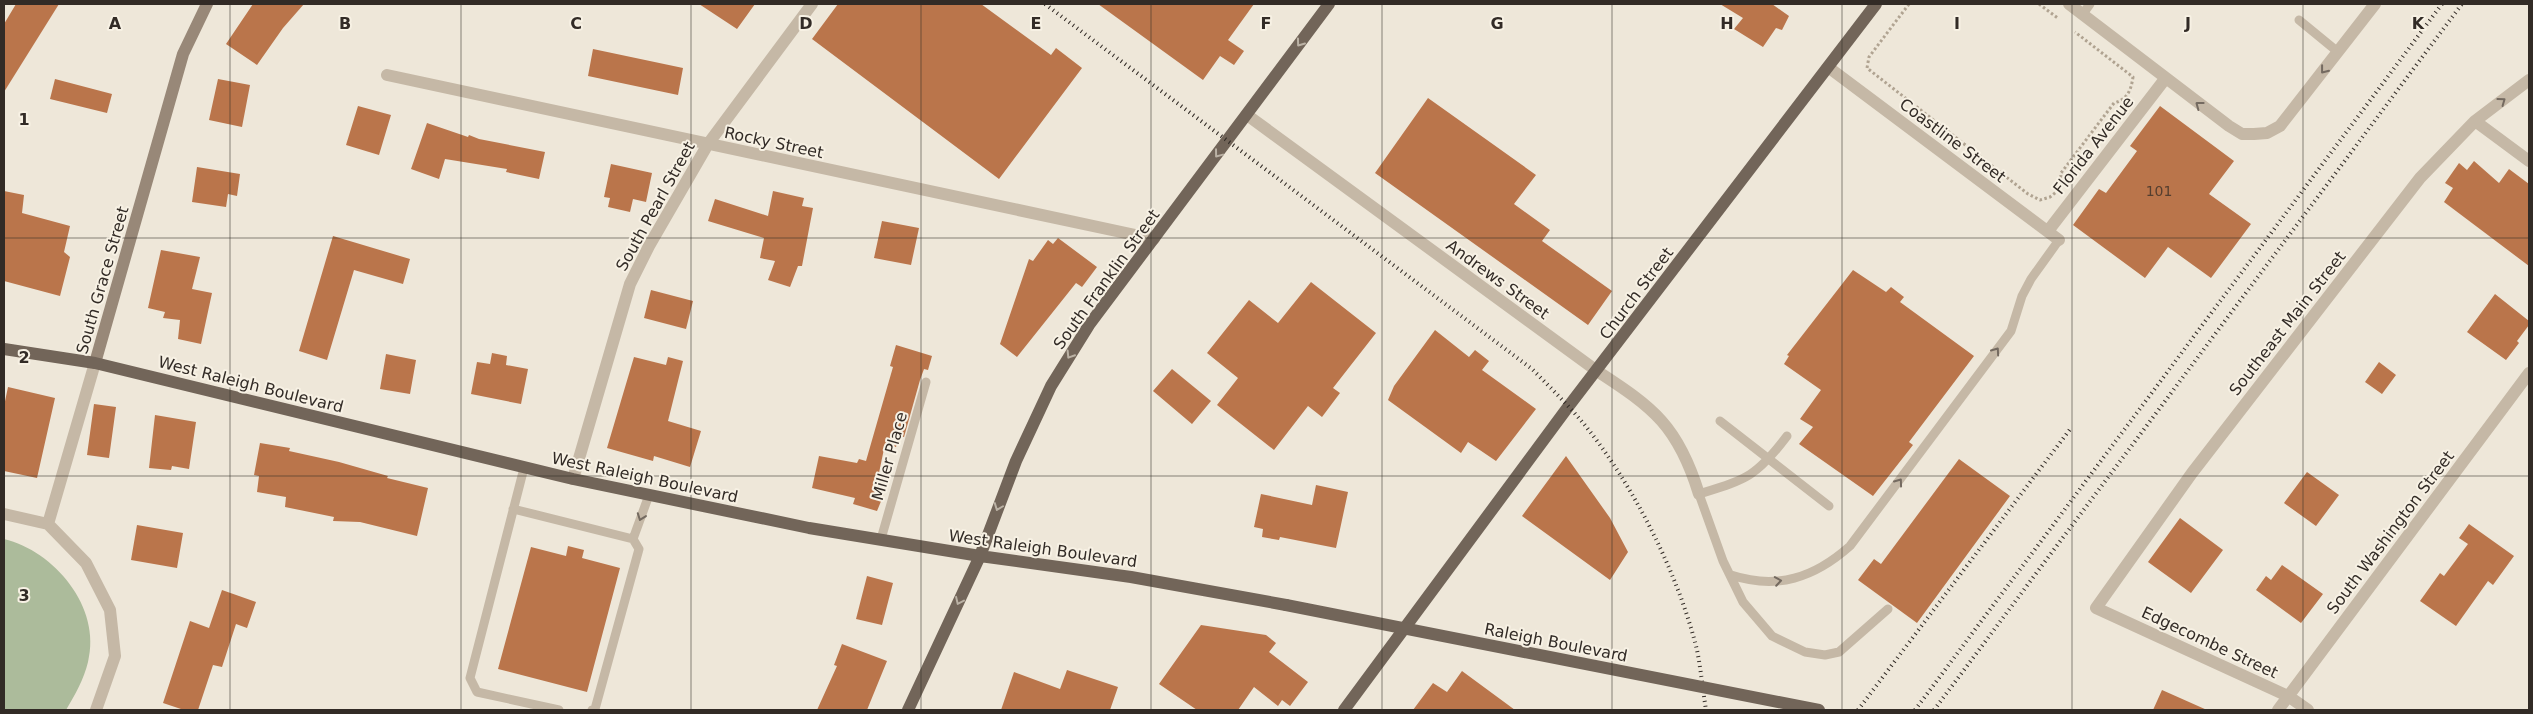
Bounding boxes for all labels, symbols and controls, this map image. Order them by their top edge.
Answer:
text: A [109,14,122,33]
text: B [339,14,351,33]
text: C [570,14,582,33]
text: D [799,14,813,33]
text: E [1031,14,1041,33]
text: F [1261,14,1271,33]
text: G [1490,14,1504,33]
text: H [1720,14,1734,33]
text: I [1954,14,1960,33]
text: J [2184,14,2191,33]
text: K [2412,14,2425,33]
one-way arrow [1297,37,1306,47]
one-way arrow [2321,64,2330,74]
street label: Florida Avenue [2049,93,2137,198]
street label: Coastline Street [1896,94,2010,186]
one-way arrow [2496,98,2505,106]
one-way arrow [2195,102,2205,111]
text: 1 [18,110,30,129]
street label: Rocky Street [723,123,825,162]
street label: South Pearl Street [612,138,699,274]
one-way arrow [1215,148,1223,157]
house number: 101 [2146,183,2172,199]
street label: South Grace Street [72,204,133,356]
street label: South Franklin Street [1049,206,1164,353]
street label: Andrews Street [1443,236,1553,323]
street label: Church Street [1596,244,1677,343]
street label: Southeast Main Street [2225,247,2350,399]
text: 2 [18,348,30,367]
one-way arrow [1990,348,1999,357]
one-way arrow [1066,350,1076,359]
street label: West Raleigh Boulevard [156,352,345,417]
street label: Miller Place [868,410,911,503]
street label: South Washington Street [2323,447,2458,618]
street label: West Raleigh Boulevard [550,448,740,507]
one-way arrow [1894,479,1902,488]
one-way arrow [994,502,1004,510]
one-way arrow [637,512,647,521]
street label: West Raleigh Boulevard [948,526,1138,571]
one-way arrow [1774,577,1782,587]
text: 3 [18,586,30,605]
one-way arrow [955,596,966,605]
street label: Edgecombe Street [2139,603,2281,682]
street label: Raleigh Boulevard [1483,619,1629,666]

